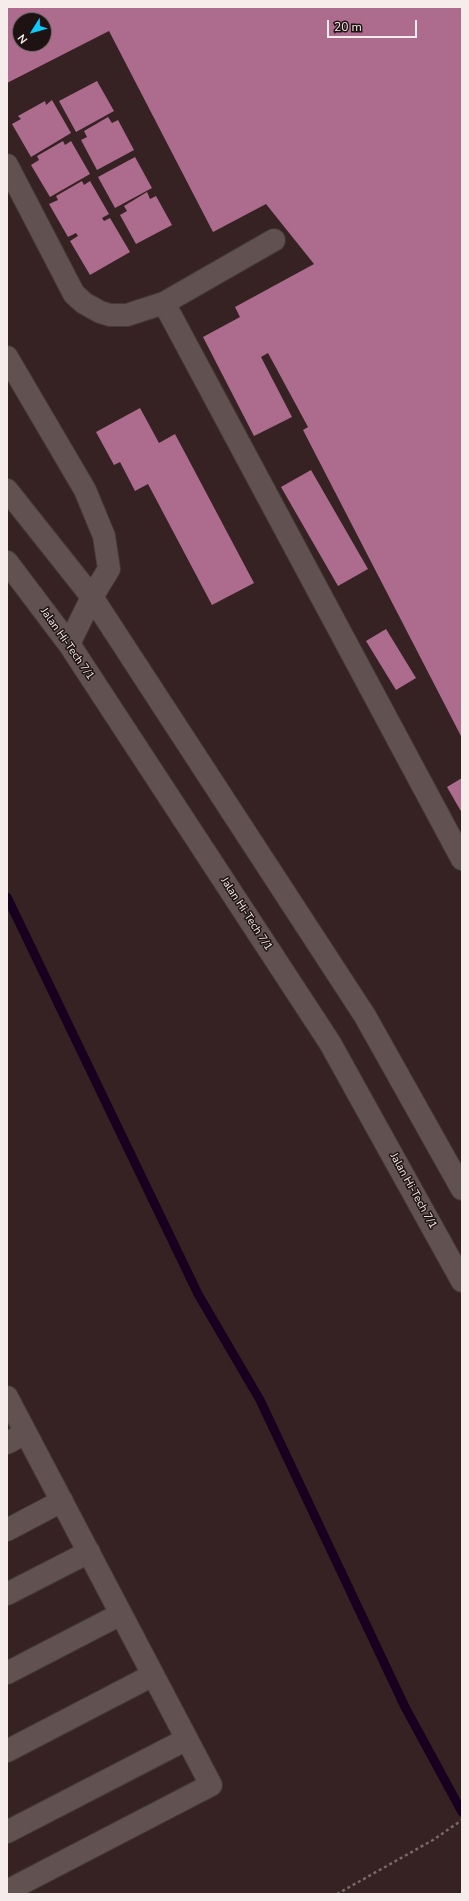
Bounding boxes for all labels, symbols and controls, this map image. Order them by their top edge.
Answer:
north arrow [12,12,52,52]
scale bar [329,12,419,38]
text: 20 m [334,19,362,35]
text: N [14,31,31,47]
street label: Jalan Hi-Tech 7/1 [37,606,97,682]
street label: Jalan Hi-Tech 7/1 [217,875,275,953]
street label: Jalan Hi-Tech 7/1 [387,1151,439,1231]

